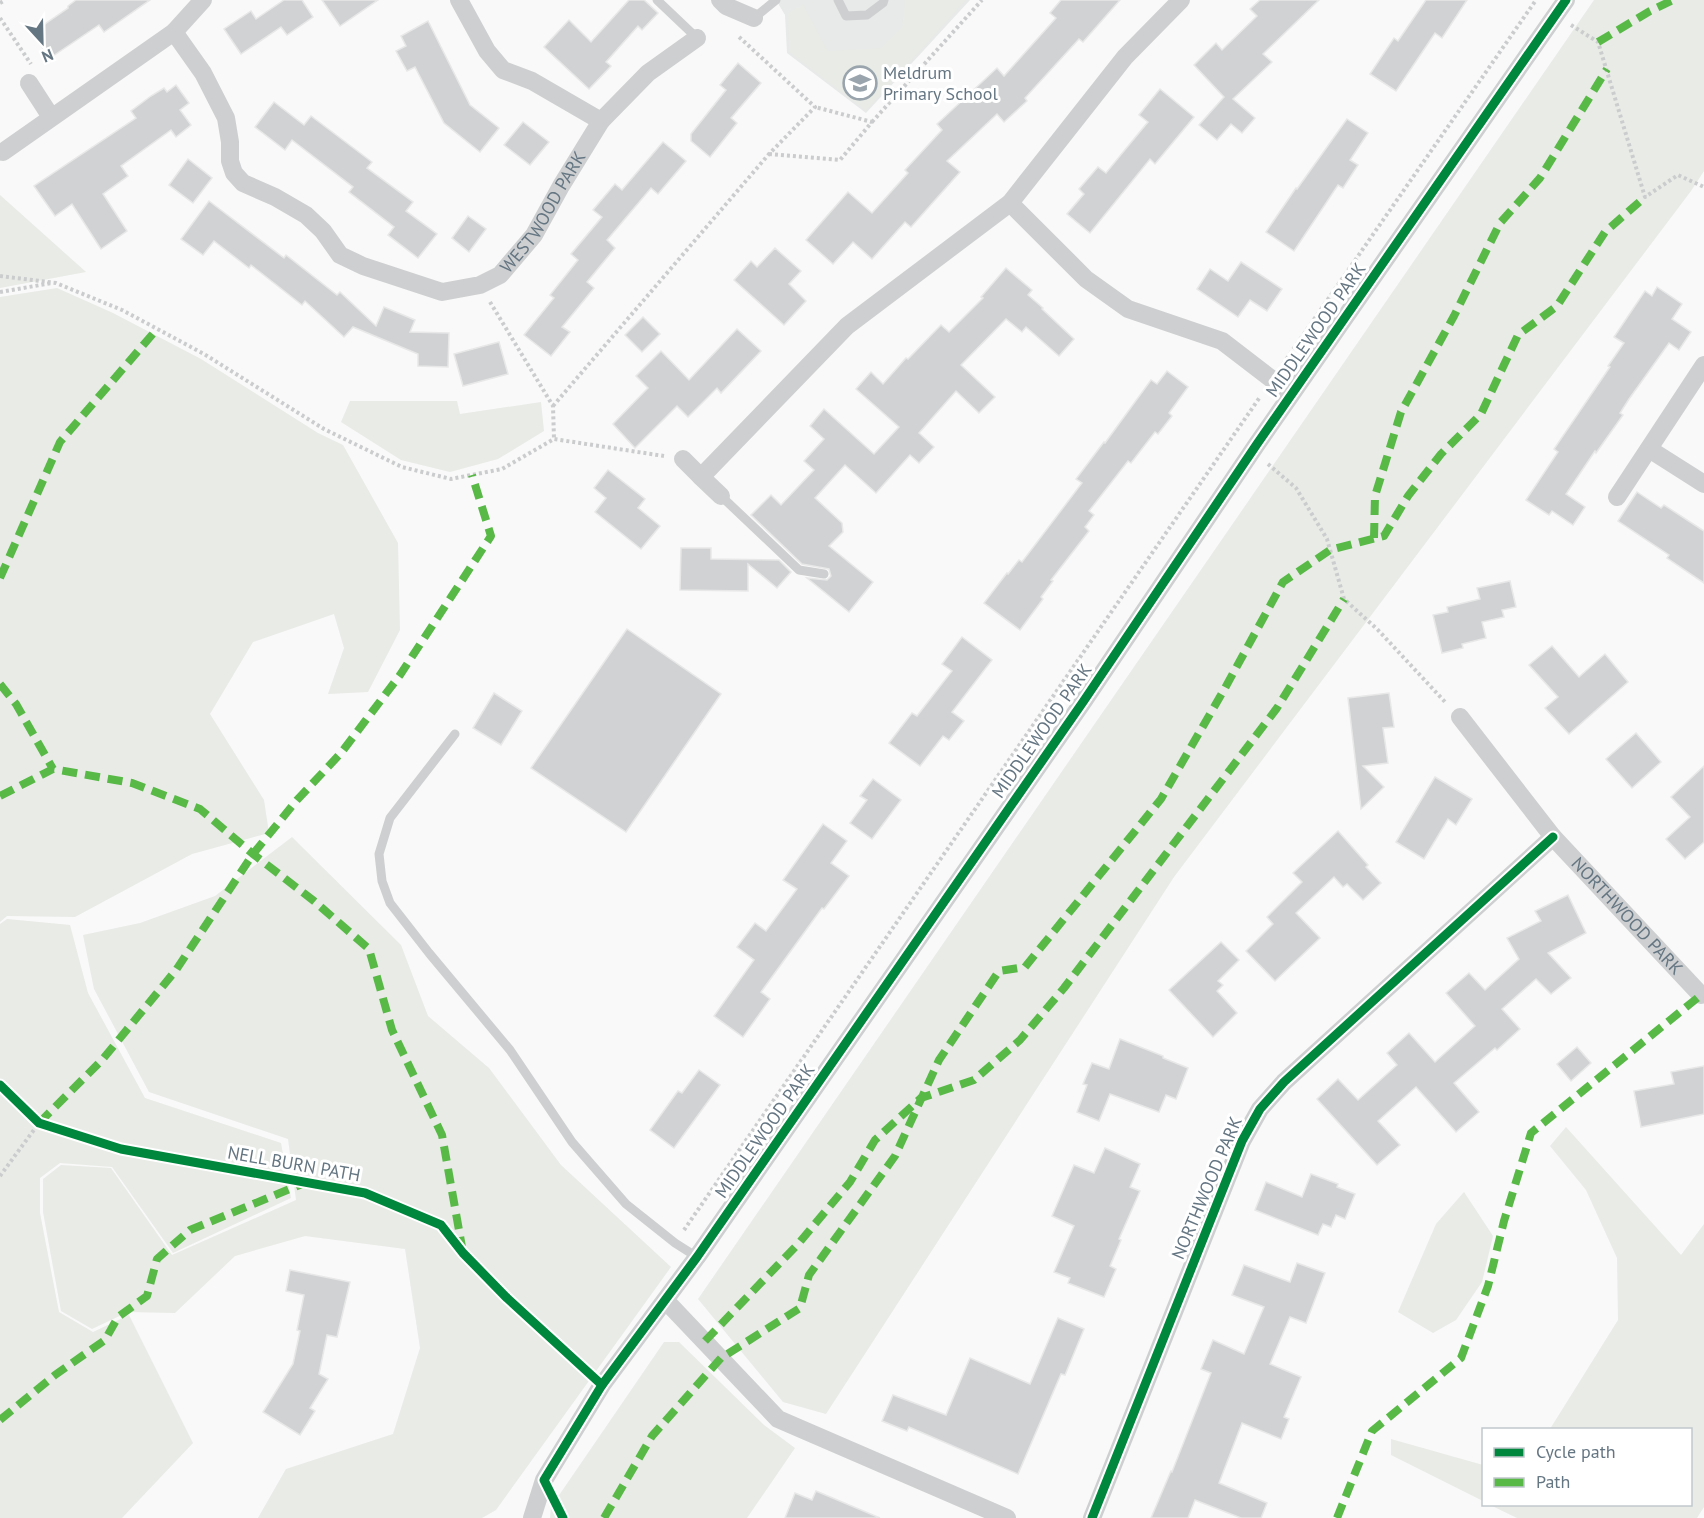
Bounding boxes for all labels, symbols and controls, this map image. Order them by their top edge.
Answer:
north arrow [12,12,72,72]
text: N [39,45,56,67]
place label: Meldrum Primary School [883,61,998,105]
school or university icon: Meldrum Primary School [842,65,878,101]
street label: WESTWOOD PARK [495,147,591,277]
street label: MIDDLEWOOD PARK [1261,258,1371,401]
street label: MIDDLEWOOD PARK [987,659,1097,802]
street label: NORTHWOOD PARK [1567,852,1688,979]
street label: MIDDLEWOOD PARK [710,1059,820,1202]
street label: NORTHWOOD PARK [1166,1113,1247,1263]
street label: NELL BURN PATH [226,1140,362,1187]
legend [1482,1428,1692,1506]
text: Cycle path [1536,1440,1616,1463]
text: Path [1536,1470,1570,1493]

